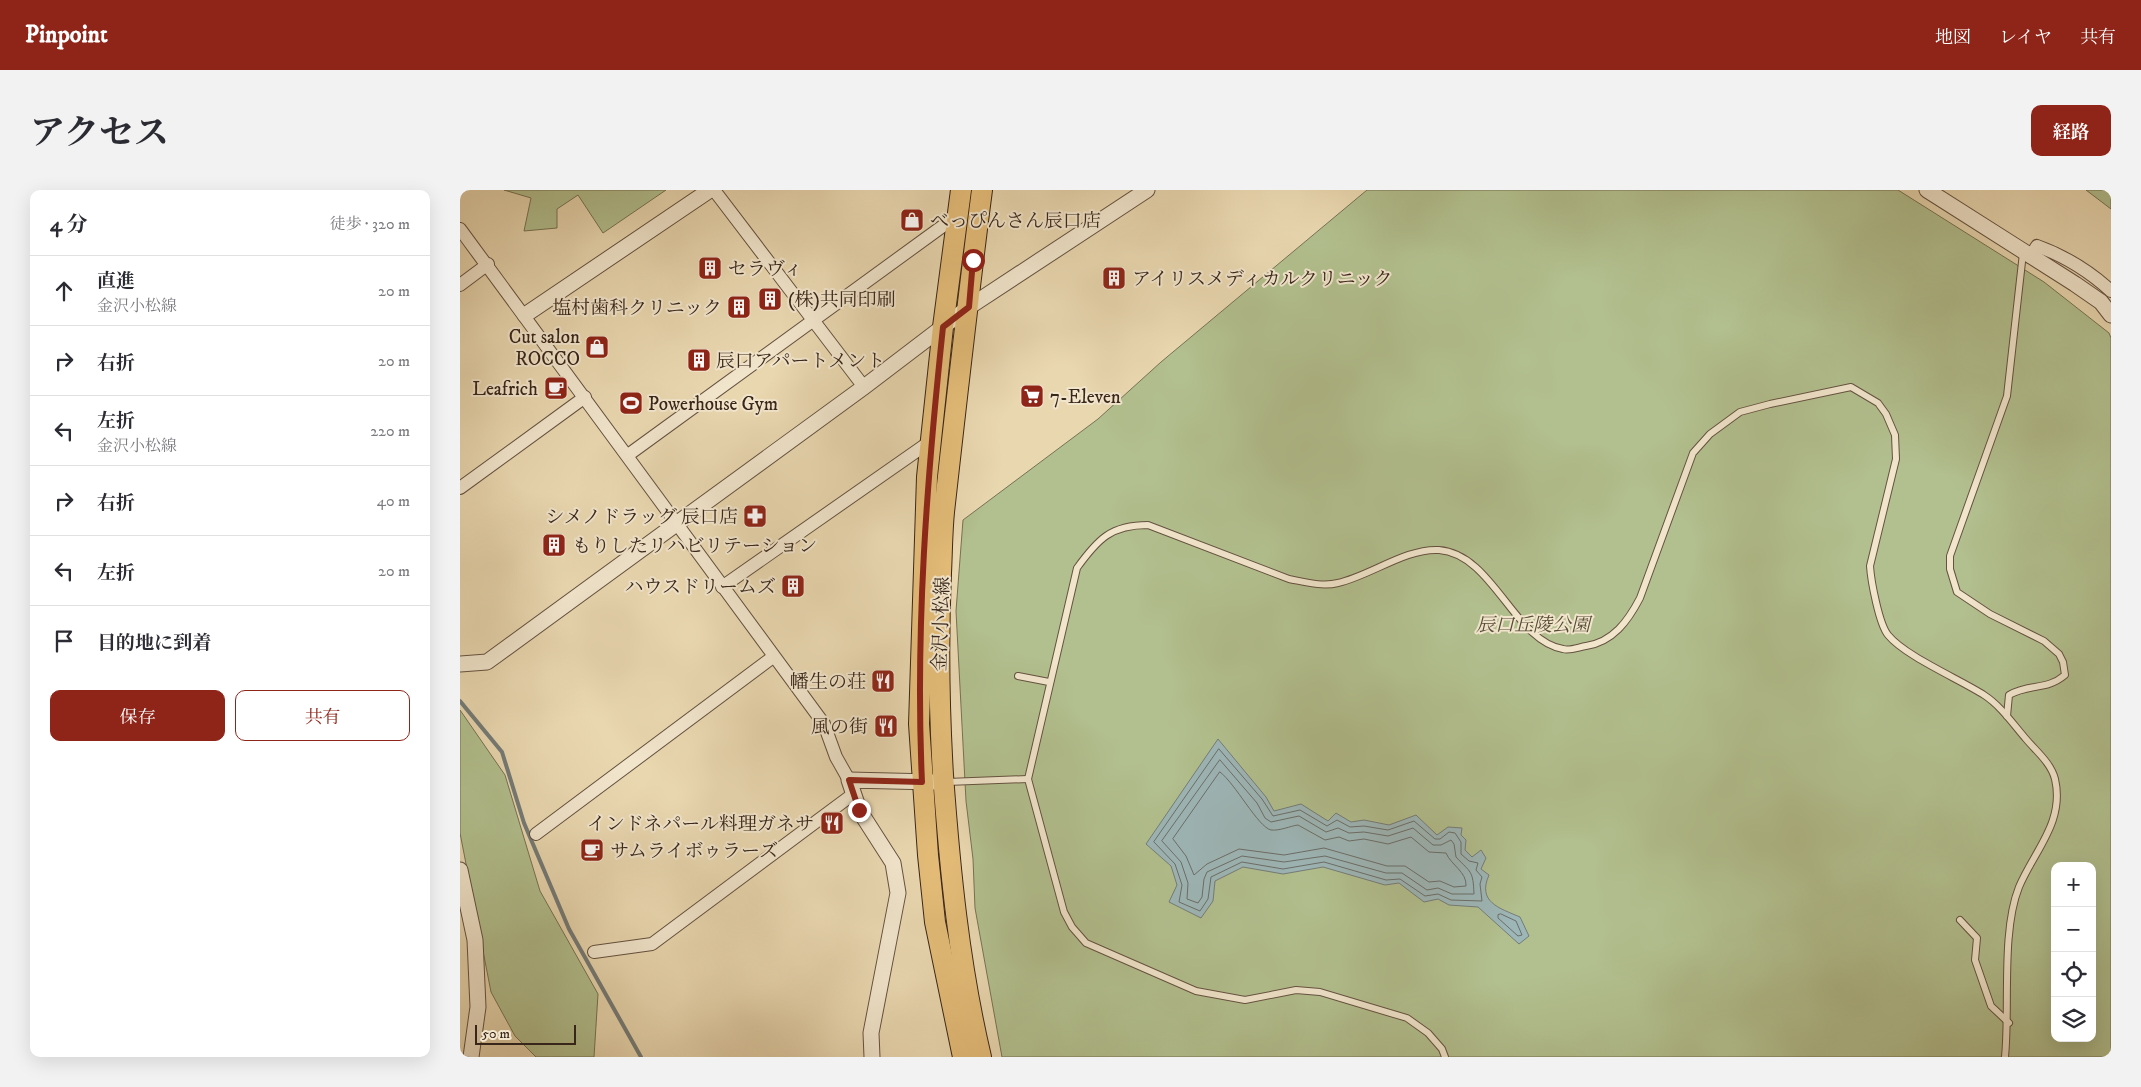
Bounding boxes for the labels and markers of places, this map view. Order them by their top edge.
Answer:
shop icon: べっぴんさん辰口店 [899,207,925,233]
place label: べっぴんさん辰口店 [930,210,1101,233]
building icon: セラヴィ [697,255,723,281]
place label: セラヴィ [728,258,803,281]
building icon: アイリスメディカルクリニック [1101,265,1127,291]
place label: アイリスメディカルクリニック [1132,268,1393,291]
building icon: (株)共同印刷 [757,286,783,312]
place label: (株)共同印刷 [788,289,896,312]
building icon: 塩村歯科クリニック [726,294,752,320]
place label: 塩村歯科クリニック [552,297,722,320]
place label: Cut salon ROCCO [509,326,580,371]
shop icon: Cut salon ROCCO [584,334,610,360]
building icon: 辰口アパートメント [686,347,712,373]
place label: 辰口アパートメント [716,350,885,373]
cafe icon: Leafrich [543,375,569,401]
place label: Leafrich [472,378,538,401]
supermarket icon: 7-Eleven [1019,383,1045,409]
place label: 7-Eleven [1050,386,1121,409]
sports icon: Powerhouse Gym [618,390,644,416]
place label: Powerhouse Gym [648,393,778,416]
pharmacy icon: シメノドラッグ 辰口店 [742,503,768,529]
place label: シメノドラッグ 辰口店 [545,506,738,529]
building icon: もりしたリハビリテーション [541,532,567,558]
place label: もりしたリハビリテーション [572,535,817,558]
building icon: ハウスドリームズ [780,573,806,599]
place label: ハウスドリームズ [625,576,776,599]
restaurant icon: 幡生の荘 [870,668,896,694]
place label: 幡生の荘 [790,671,866,694]
restaurant icon: 風の街 [873,713,899,739]
place label: 風の街 [811,716,868,739]
restaurant icon: インドネパール料理ガネサ [819,810,845,836]
place label: インドネパール料理ガネサ [587,813,814,836]
cafe icon: サムライボゥラーズ [579,837,605,863]
place label: サムライボゥラーズ [610,840,778,863]

